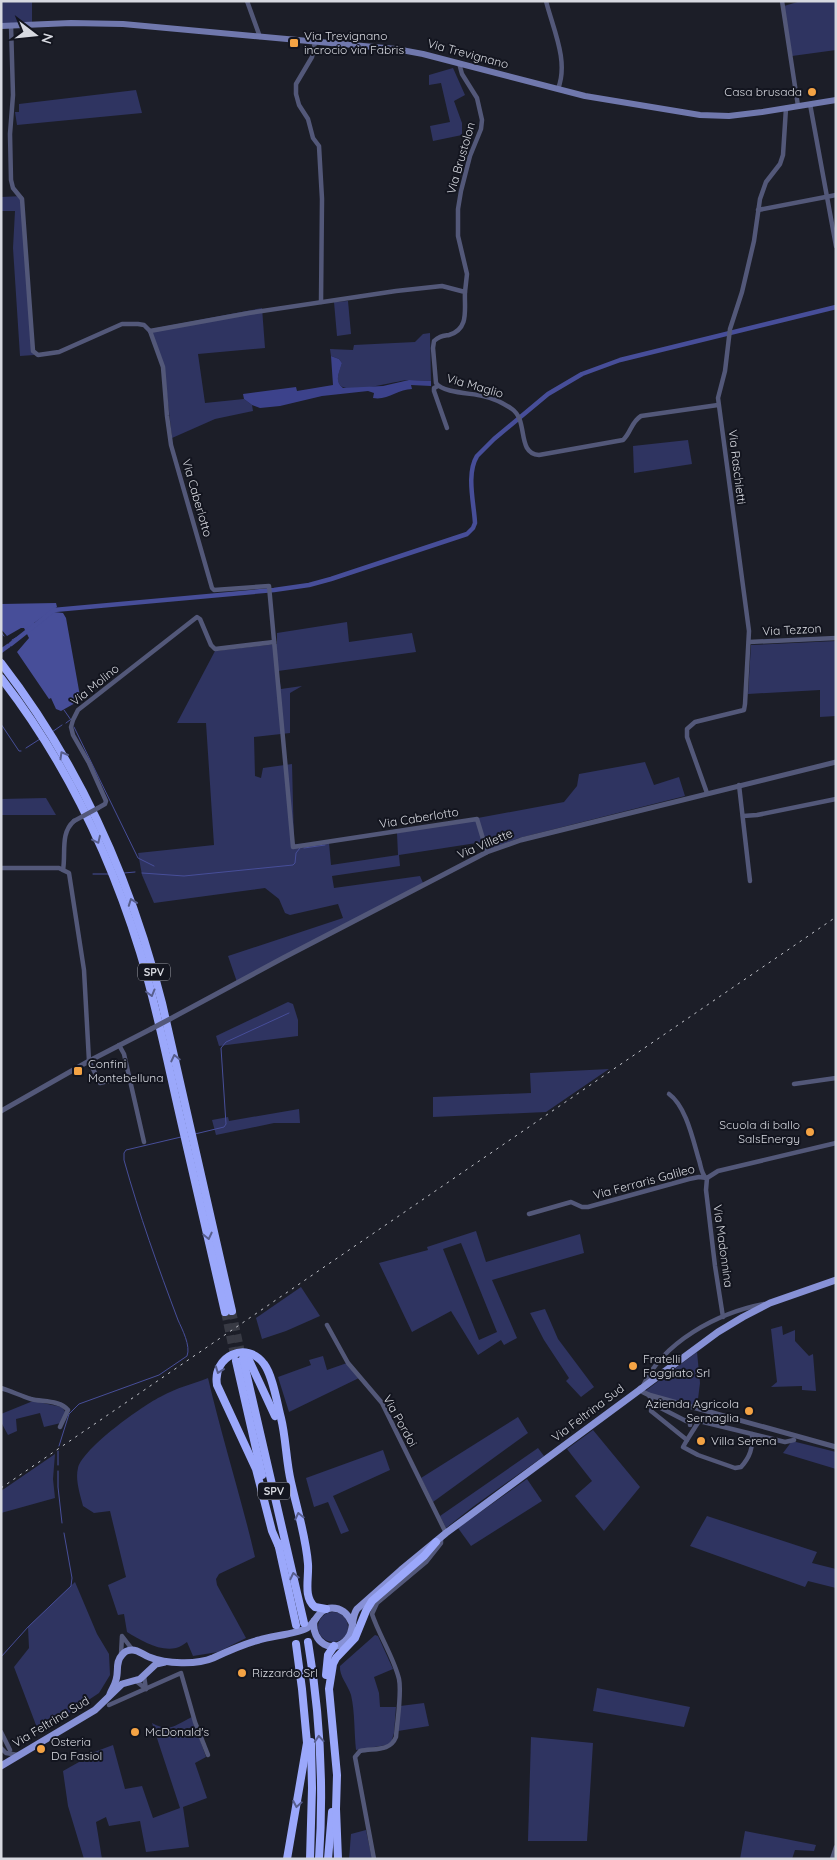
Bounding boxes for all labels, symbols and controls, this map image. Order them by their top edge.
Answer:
north arrow [10,10,60,60]
place label: Via Trevignano incrocio via Fabris [304,28,404,57]
text: N [37,31,58,46]
street label: Via Trevignano [426,35,510,72]
marker: Via Trevignano incrocio via Fabris [288,37,300,49]
place label: Casa brusada [724,84,802,99]
marker: Casa brusada [806,86,818,98]
street label: Via Brustolon [443,120,478,196]
street label: Via Maglio [445,370,505,401]
street label: Via Raschietti [725,429,750,505]
street label: Via Caberlotto [179,457,216,538]
street label: Via Tezzon [762,620,822,639]
street label: Via Molino [68,661,122,709]
one-way arrow [59,751,69,760]
street label: Via Caberlotto [378,804,460,831]
street label: Via Villette [455,825,515,862]
one-way arrow [90,835,101,844]
one-way arrow [128,898,138,907]
road number: SPV [138,964,170,980]
one-way arrow [145,988,156,997]
one-way arrow [170,1054,181,1063]
place label: Confini Montebelluna [88,1056,163,1085]
marker: Confini Montebelluna [72,1065,84,1077]
place label: Scuola di ballo SalsEnergy [719,1117,800,1146]
marker: Scuola di ballo SalsEnergy [804,1126,816,1138]
street label: Via Ferraris Galileo [591,1161,696,1202]
street label: Via Madonnina [710,1204,737,1288]
one-way arrow [202,1232,213,1241]
place label: Fratelli Foggiato Srl [643,1351,710,1380]
marker: Fratelli Foggiato Srl [627,1360,639,1372]
one-way arrow [215,1365,225,1374]
street label: Via Feltrina Sud [549,1380,627,1445]
street label: Via Pordoi [380,1392,421,1449]
place label: Azienda Agricola Sernaglia [645,1396,739,1425]
marker: Azienda Agricola Sernaglia [743,1405,755,1417]
place label: Villa Serena [711,1433,777,1448]
marker: Villa Serena [695,1435,707,1447]
road number: SPV [258,1482,290,1500]
one-way arrow [294,1511,305,1520]
one-way arrow [289,1571,300,1580]
place label: Rizzardo Srl [252,1665,318,1680]
marker: Rizzardo Srl [236,1667,248,1679]
street label: Via Feltrina Sud [10,1693,92,1750]
place label: McDonald's [145,1724,210,1739]
marker: McDonald's [129,1726,141,1738]
place label: Osteria Da Fasiol [51,1734,102,1763]
one-way arrow [314,1735,325,1743]
marker: Osteria Da Fasiol [35,1743,47,1755]
one-way arrow [293,1800,303,1809]

